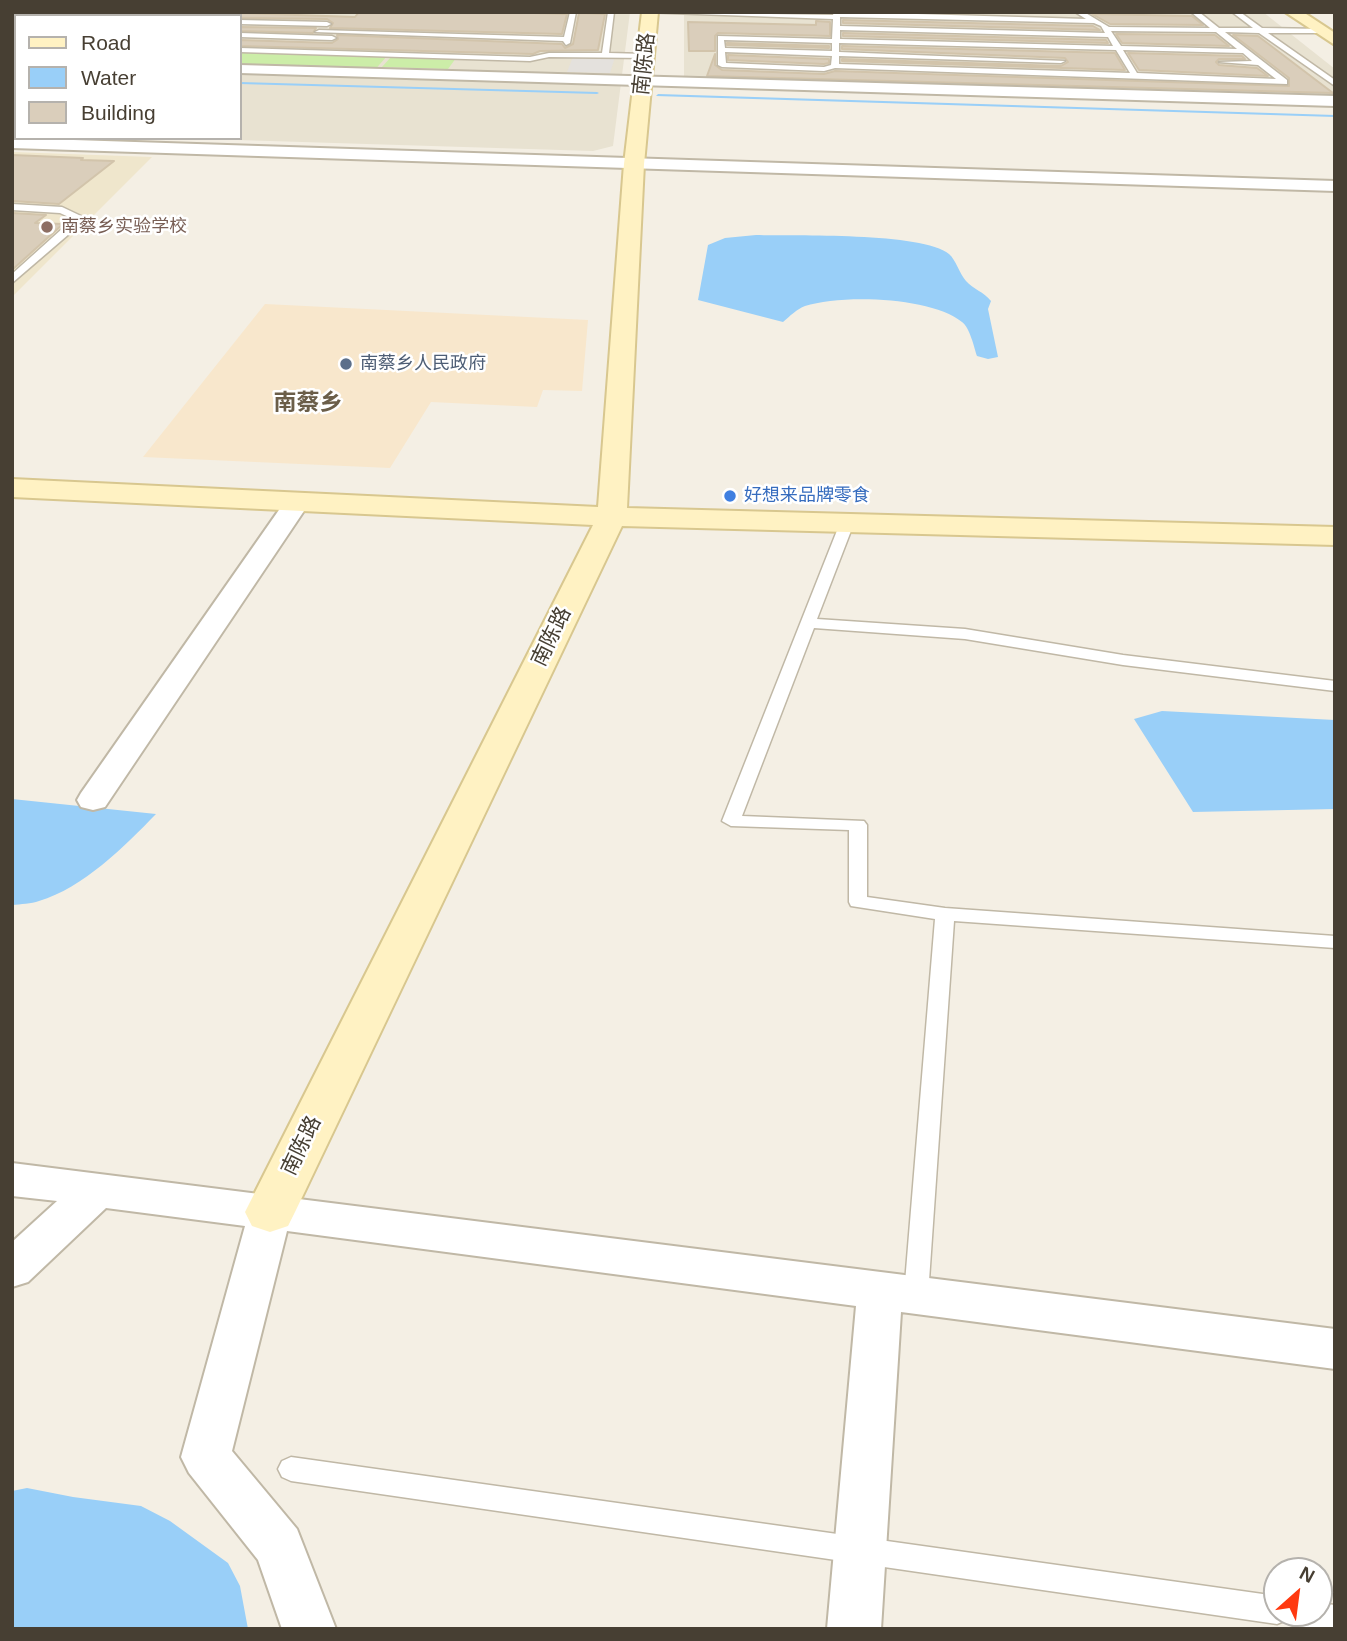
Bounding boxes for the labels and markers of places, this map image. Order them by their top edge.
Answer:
place label: 南蔡乡实验学校 [61,216,187,238]
marker: 南蔡乡实验学校 [39,219,55,235]
place label: 南蔡乡人民政府 [360,353,486,375]
marker: 南蔡乡人民政府 [338,356,354,372]
place label: 好想来品牌零食 [744,485,870,507]
marker: 好想来品牌零食 [722,488,738,504]

